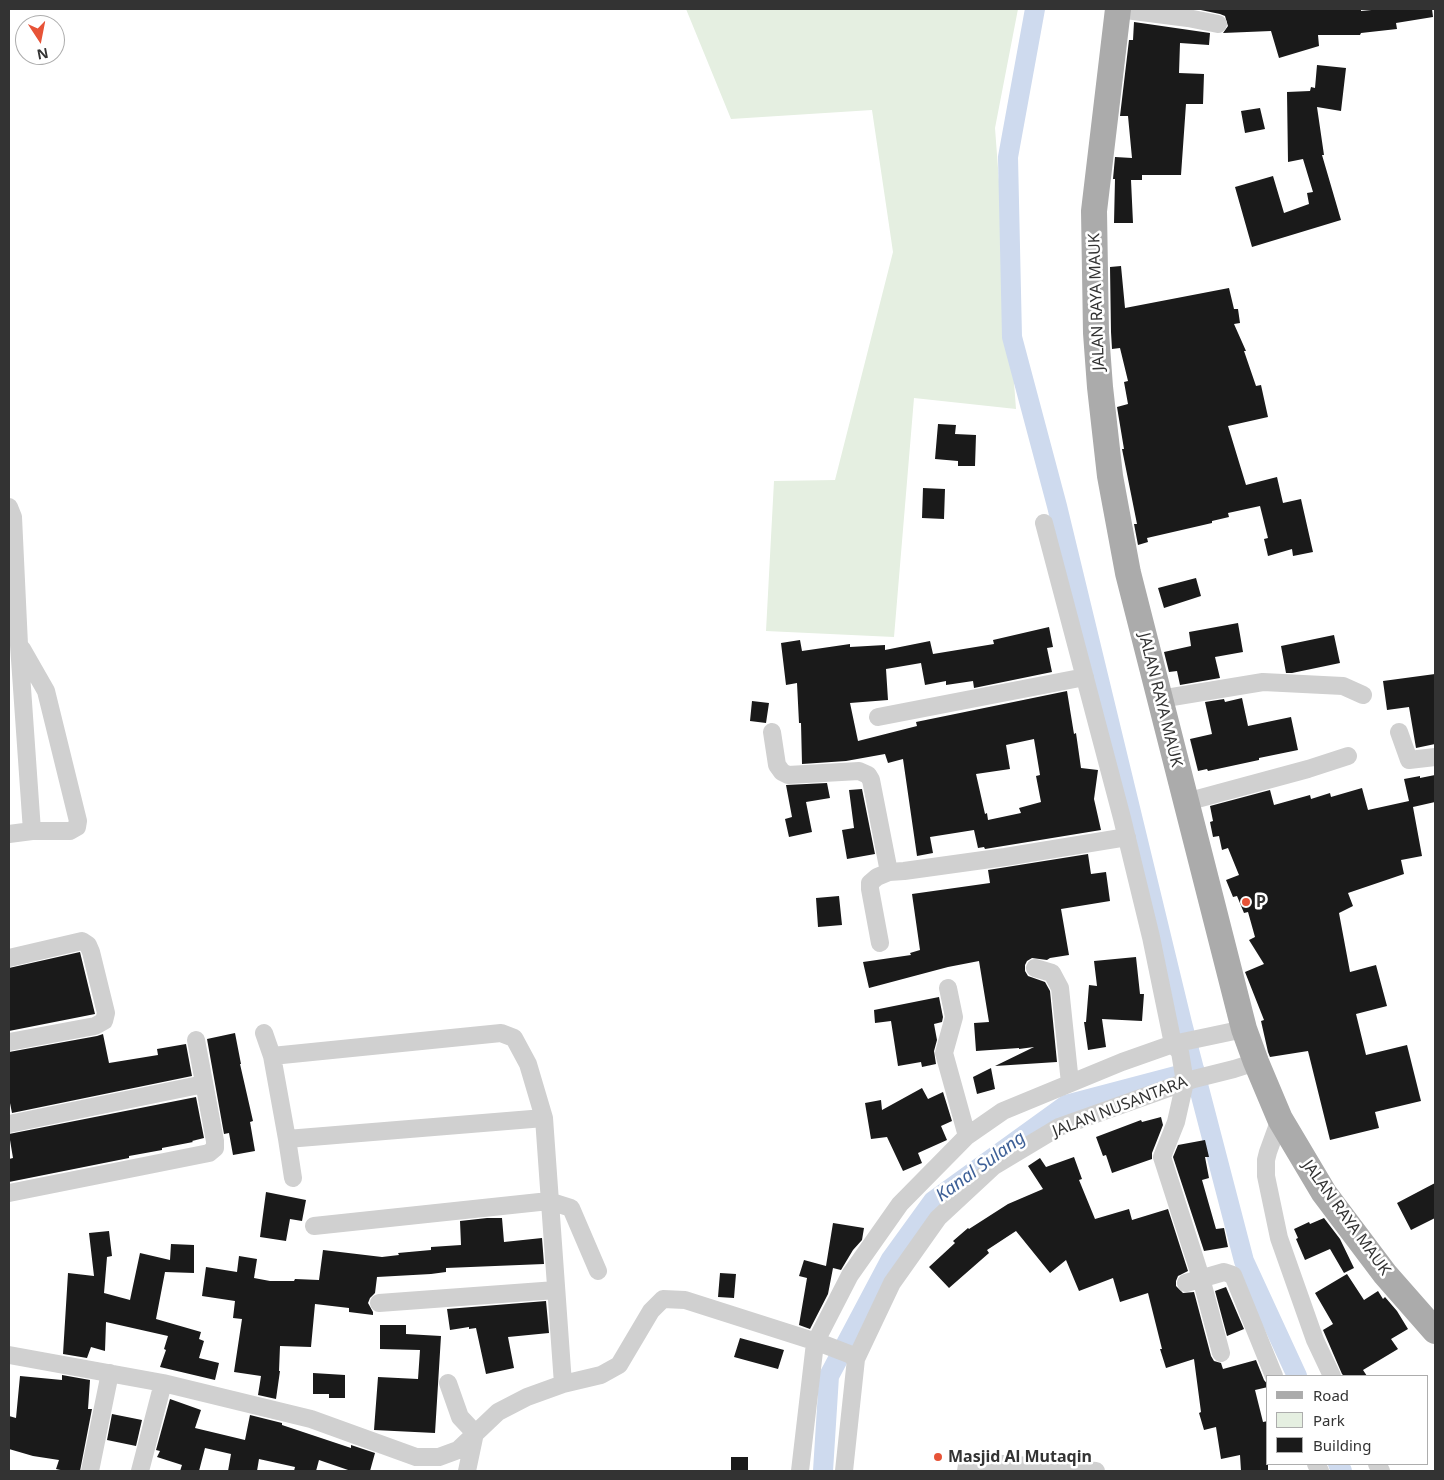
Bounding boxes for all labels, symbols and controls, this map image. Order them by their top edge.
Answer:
north arrow [15,15,65,65]
text: N [35,44,50,65]
street label: JALAN RAYA MAUK [1085,233,1109,371]
street label: JALAN RAYA MAUK [1134,631,1186,769]
place label: P [1256,892,1266,912]
marker: P [1240,896,1252,908]
street label: JALAN NUSANTARA [1050,1072,1190,1142]
water label: Kanal Sulang [932,1127,1030,1207]
street label: JALAN RAYA MAUK [1298,1157,1394,1279]
legend [1266,1375,1429,1465]
text: Road [1313,1385,1349,1405]
text: Park [1313,1410,1345,1430]
text: Building [1313,1435,1371,1455]
place label: Masjid Al Mutaqin [948,1447,1092,1467]
marker: Masjid Al Mutaqin [932,1451,944,1463]

